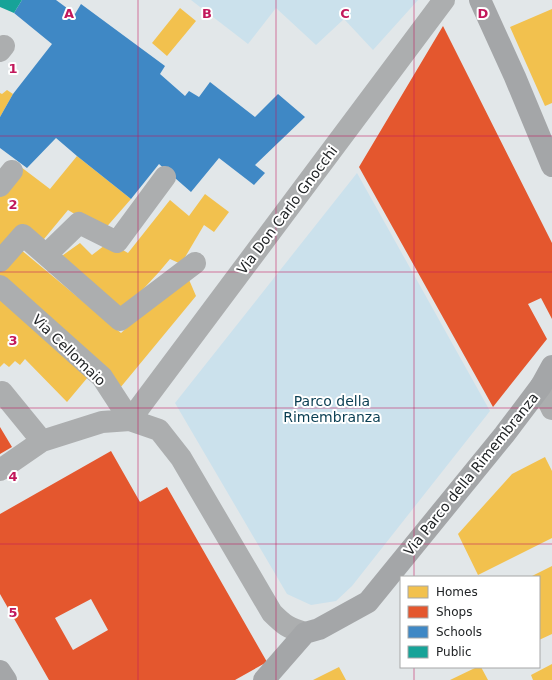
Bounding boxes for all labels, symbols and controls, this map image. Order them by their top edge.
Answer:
text: A [64,6,74,21]
text: B [202,6,212,21]
text: C [340,6,350,21]
text: D [478,6,489,21]
text: 1 [8,61,18,76]
street label: Via Don Carlo Gnocchi [234,143,340,277]
text: 2 [8,197,18,212]
street label: Via Cellomaio [29,311,109,389]
text: 3 [8,333,18,348]
street label: Via Parco della Rimembranza [400,389,542,559]
park label: Parco della Rimembranza [283,393,381,425]
text: 4 [8,469,18,484]
legend [400,576,540,668]
text: Homes [436,585,478,599]
text: 5 [8,605,18,620]
text: Shops [436,605,472,619]
text: Schools [436,625,482,639]
text: Public [436,645,472,659]

